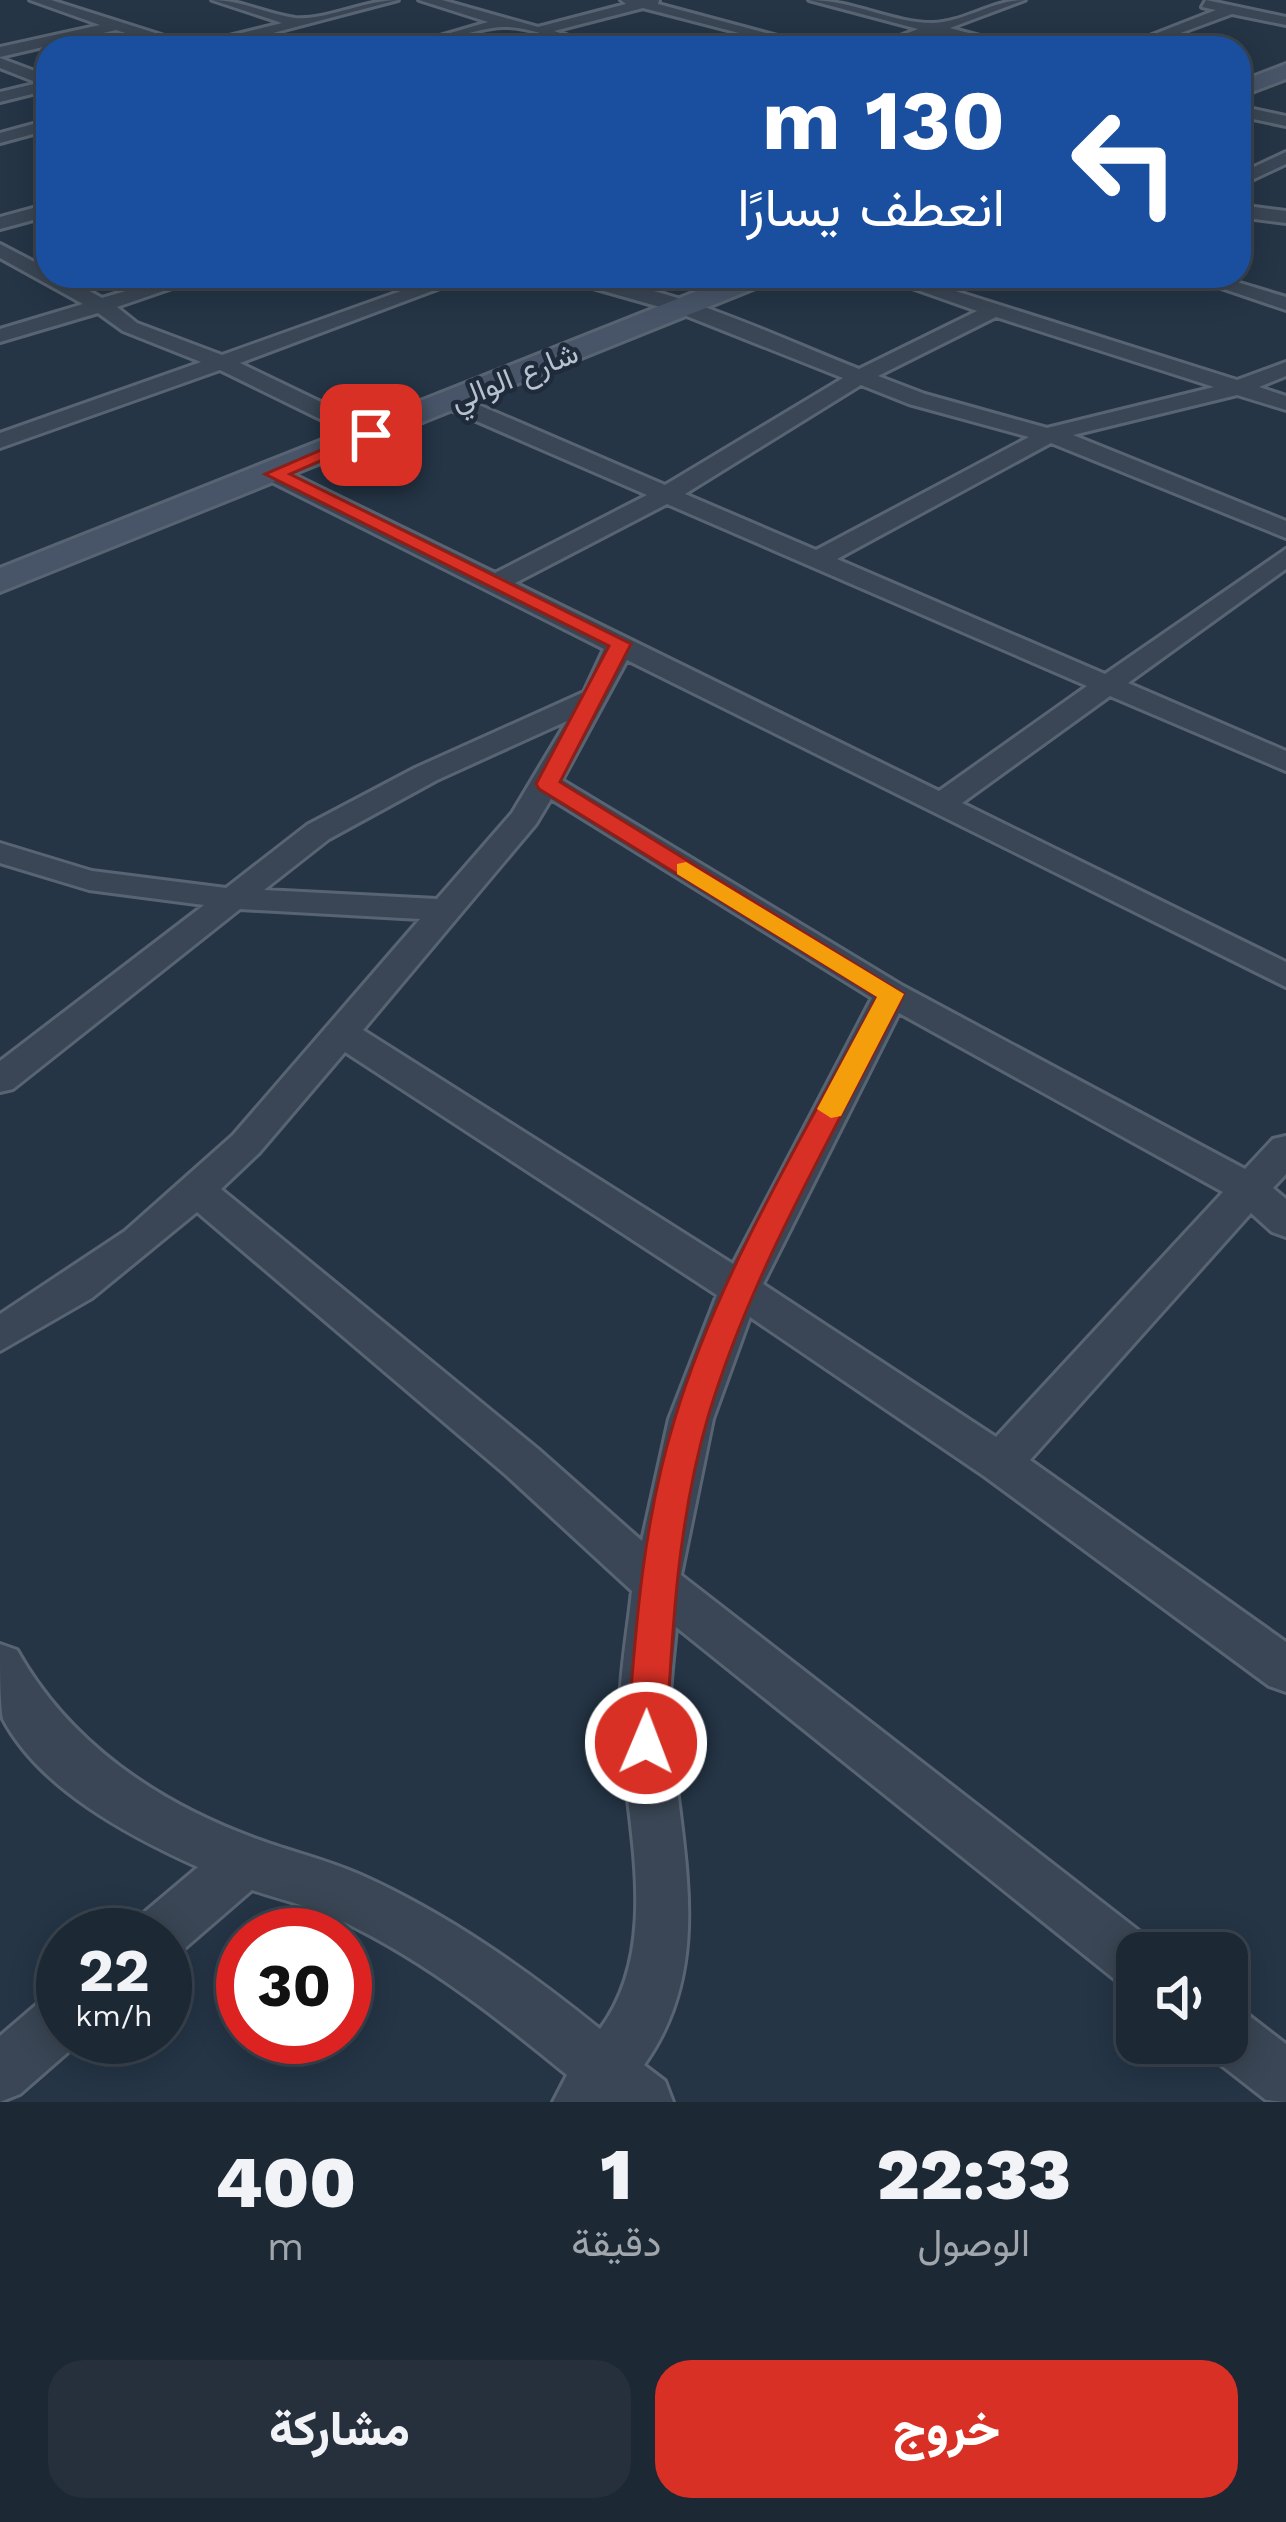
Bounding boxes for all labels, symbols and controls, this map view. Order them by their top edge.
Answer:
text: 130 m [762,71,1005,169]
icon: left [1047,84,1203,240]
text: انعطف يسارًا [737,176,1005,239]
street label: شارع الوالي [445,335,586,424]
pin [320,384,422,486]
icon: arrive [338,402,404,468]
position arrow [583,1680,709,1806]
speed limit sign: 30 [216,1908,372,2064]
map controls [1116,1932,1248,2064]
button: sound [1116,1932,1248,2064]
text: 22 [78,1935,150,2006]
text: km/h [75,1998,153,2033]
text: 1 [600,2132,632,2216]
text: 22:33 [877,2132,1071,2216]
text: 400 [215,2140,356,2224]
text: دقيقة [571,2220,662,2265]
text: الوصول [917,2220,1030,2265]
text: m [267,2224,304,2269]
button: مشاركة [48,2360,631,2498]
button: خروج [655,2360,1238,2498]

